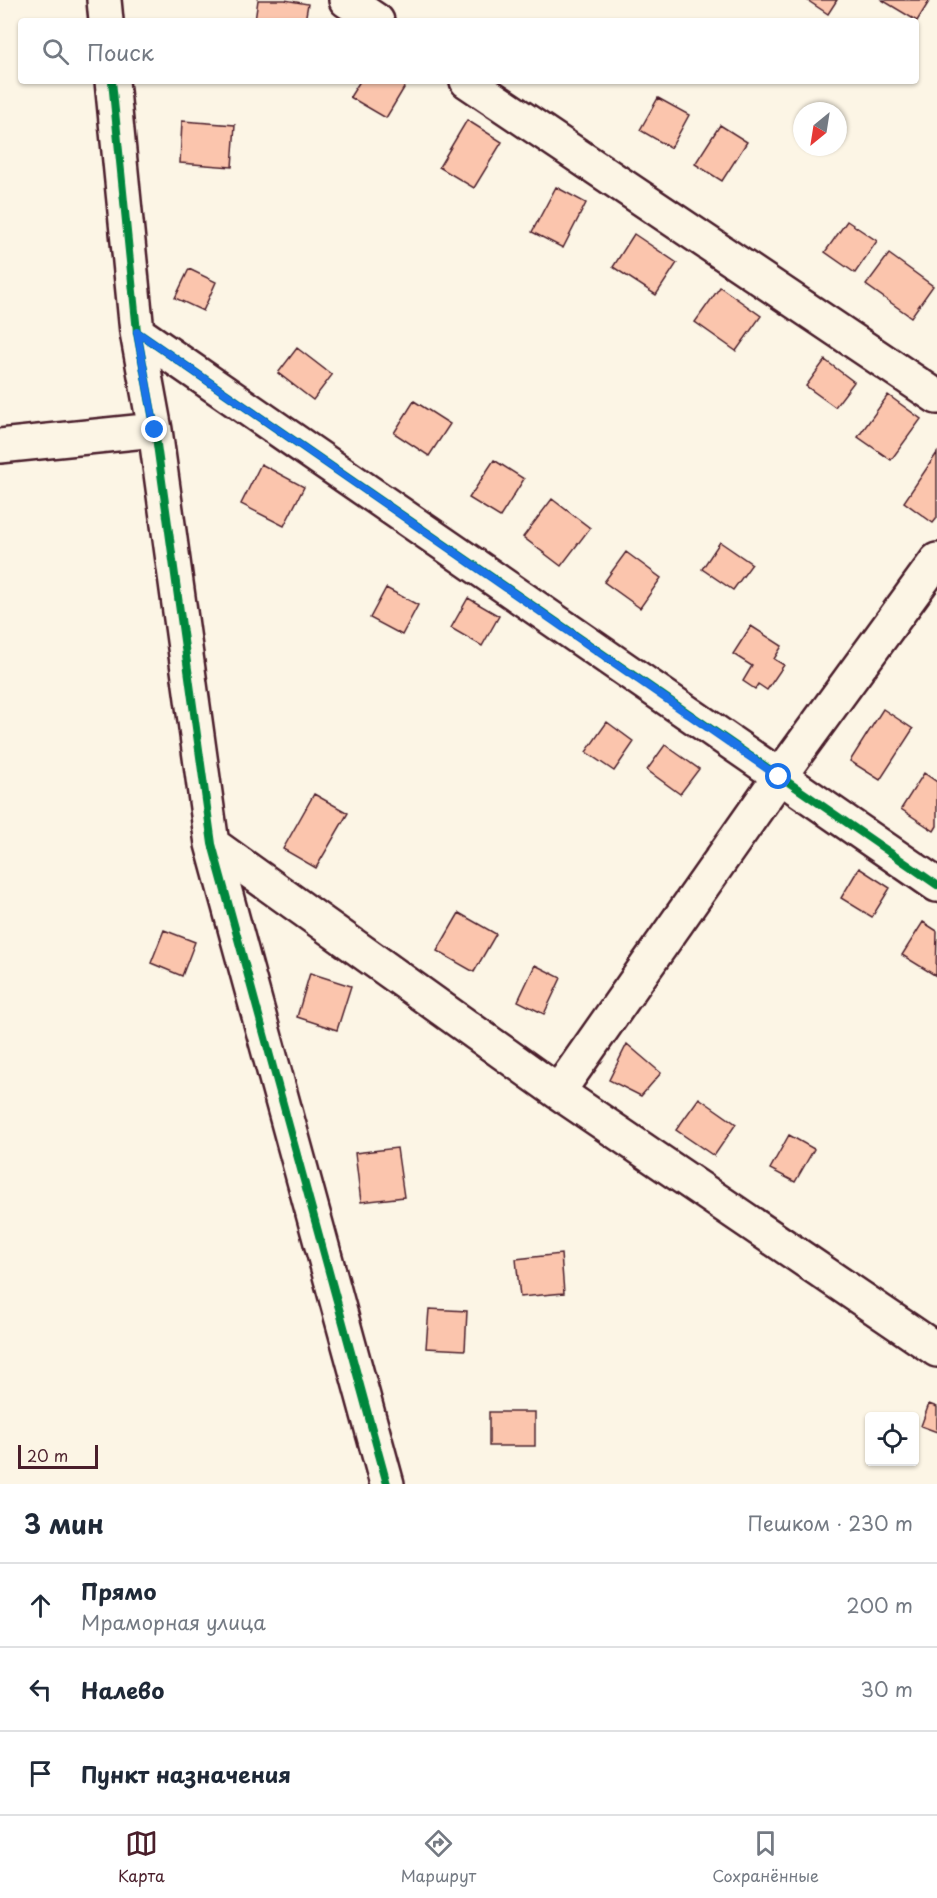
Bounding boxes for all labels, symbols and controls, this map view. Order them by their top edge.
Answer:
search box [18,18,919,84]
icon: search [39,35,72,68]
text: Поиск [87,35,154,68]
north arrow [793,102,847,156]
route end [141,416,167,442]
route start [765,763,791,789]
map controls [865,1412,919,1466]
button: locate [865,1412,919,1466]
scale bar [18,1442,98,1470]
text: 20 m [27,1443,68,1467]
text: 3 мин [24,1504,104,1543]
text: Пешком · 230 m [748,1508,913,1538]
text: Прямо [81,1574,156,1607]
icon: ahead [24,1589,57,1622]
text: 200 m [846,1590,913,1620]
text: Мраморная улица [81,1607,266,1637]
icon: left [24,1673,57,1706]
text: Налево [81,1673,164,1706]
text: 30 m [860,1674,913,1704]
icon: arrive [24,1757,57,1790]
text: Пункт назначения [81,1757,291,1790]
tab: Карта [118,1827,165,1887]
tab: Маршрут [401,1827,476,1887]
tab: Сохранённые [712,1827,819,1887]

